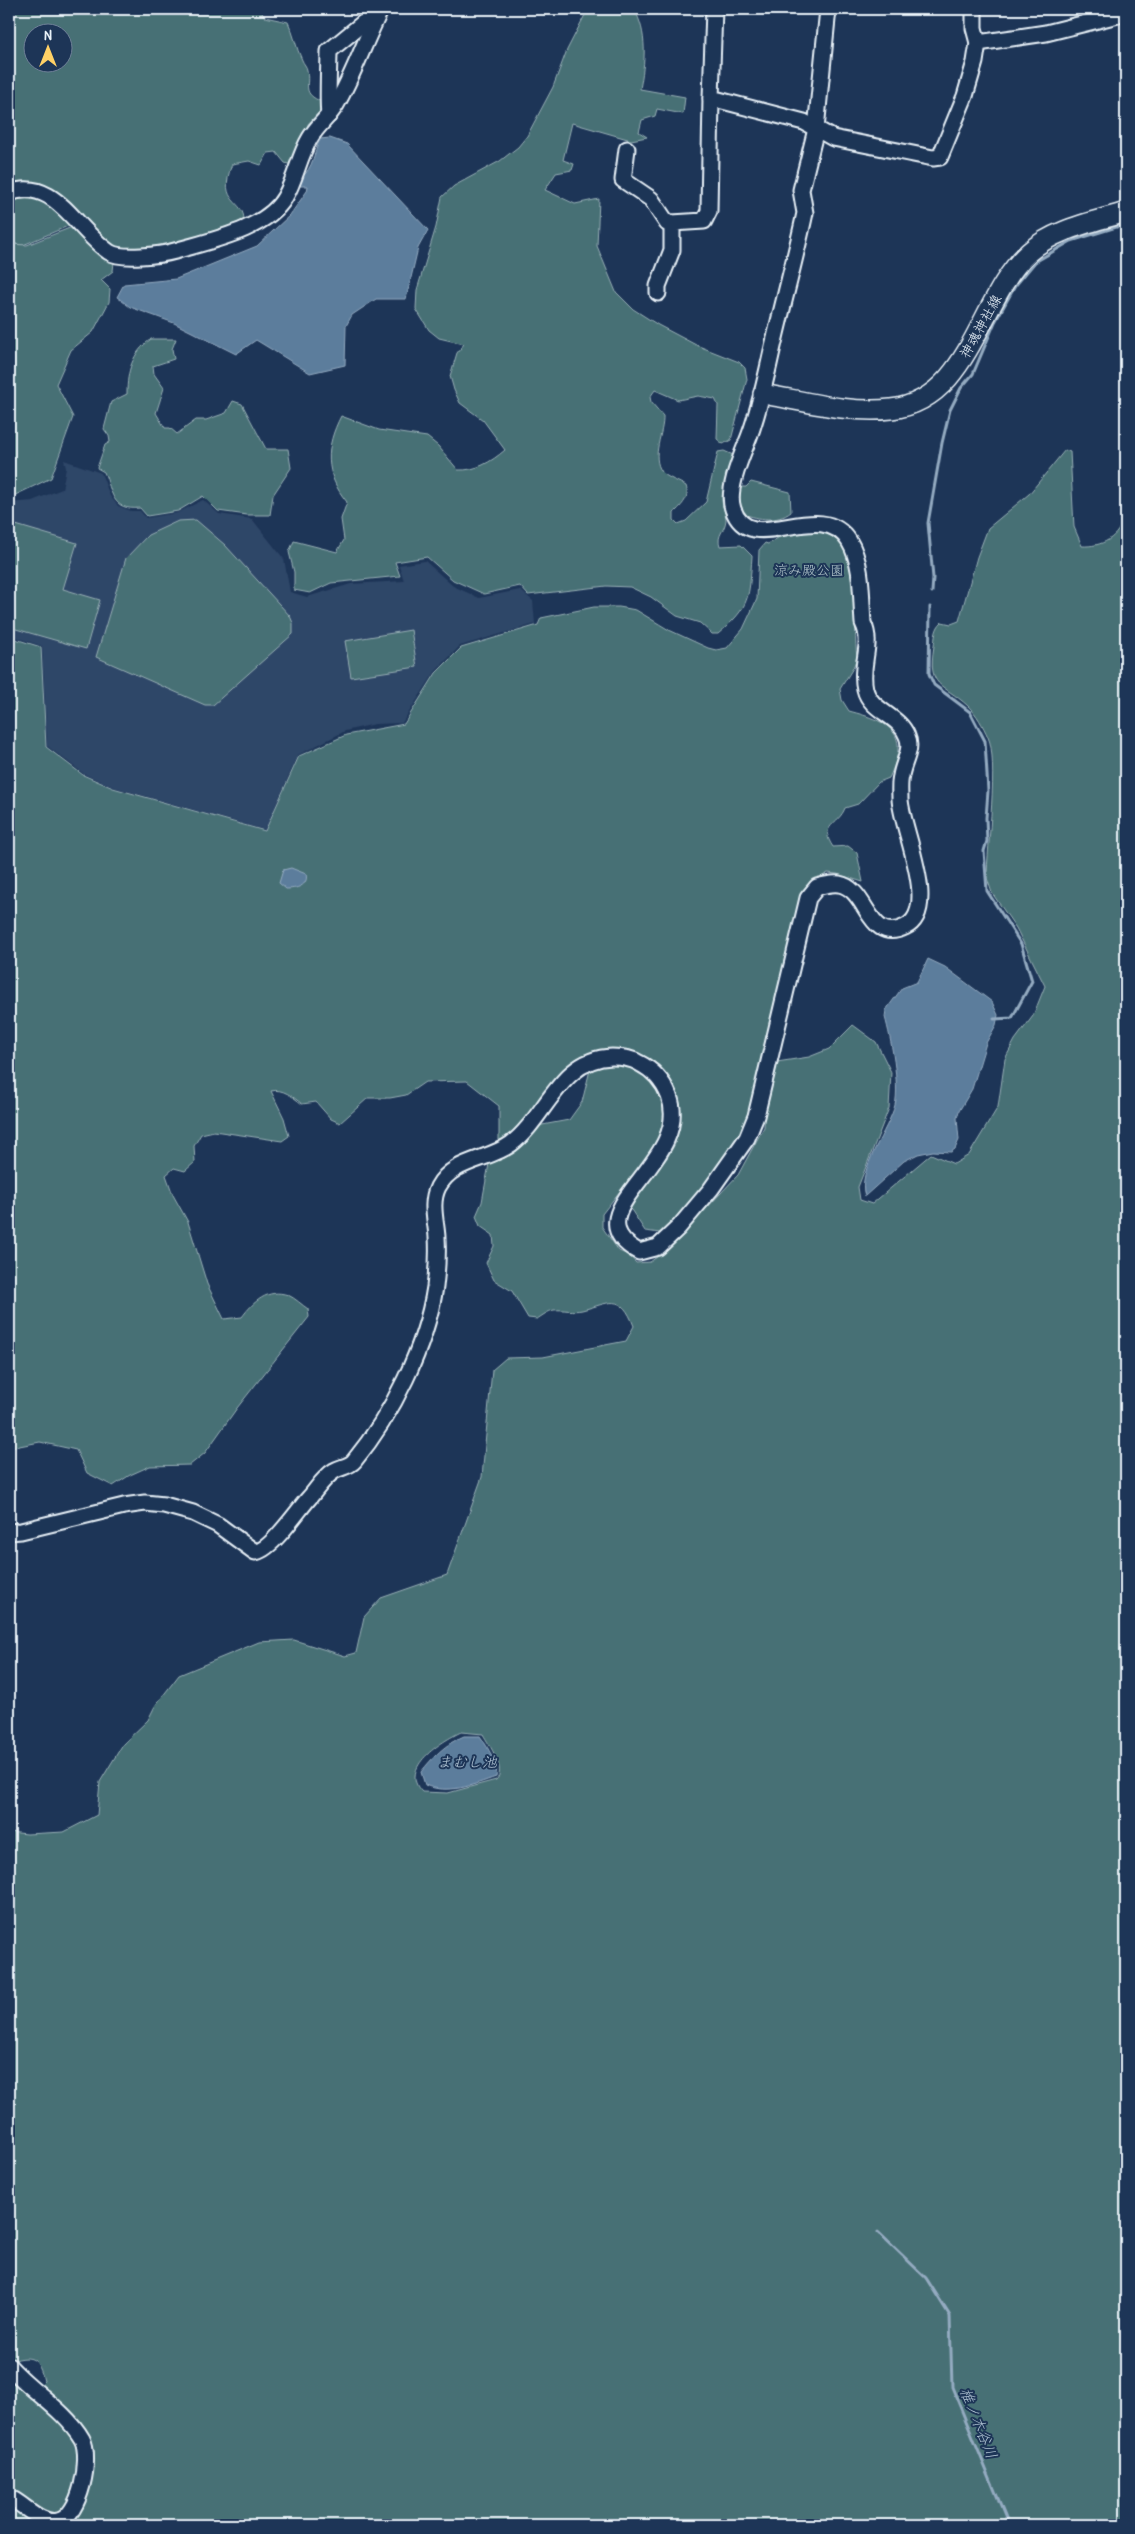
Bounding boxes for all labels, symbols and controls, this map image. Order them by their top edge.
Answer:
north arrow [22,22,72,72]
text: N [44,25,52,44]
street label: 神魂神社線 [955,291,1005,361]
park label: 涼み殿公園 [774,560,844,579]
water label: まむし池 [437,1751,498,1772]
water label: 椎ノ木谷川 [955,2384,1003,2462]

